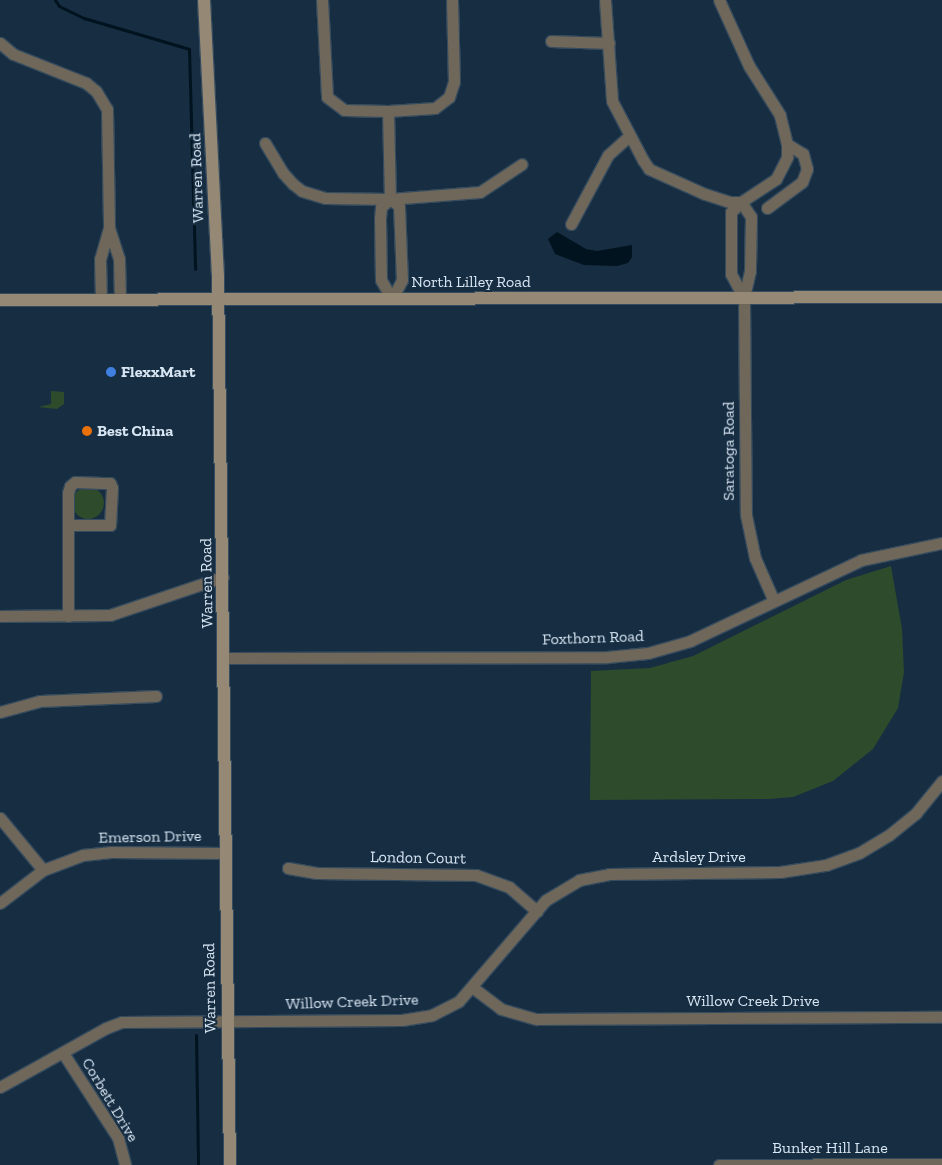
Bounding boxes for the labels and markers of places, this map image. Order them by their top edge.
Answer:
place label: FlexxMart [121,362,195,382]
marker: FlexxMart [105,366,117,378]
place label: Best China [97,421,173,441]
marker: Best China [81,425,93,437]

